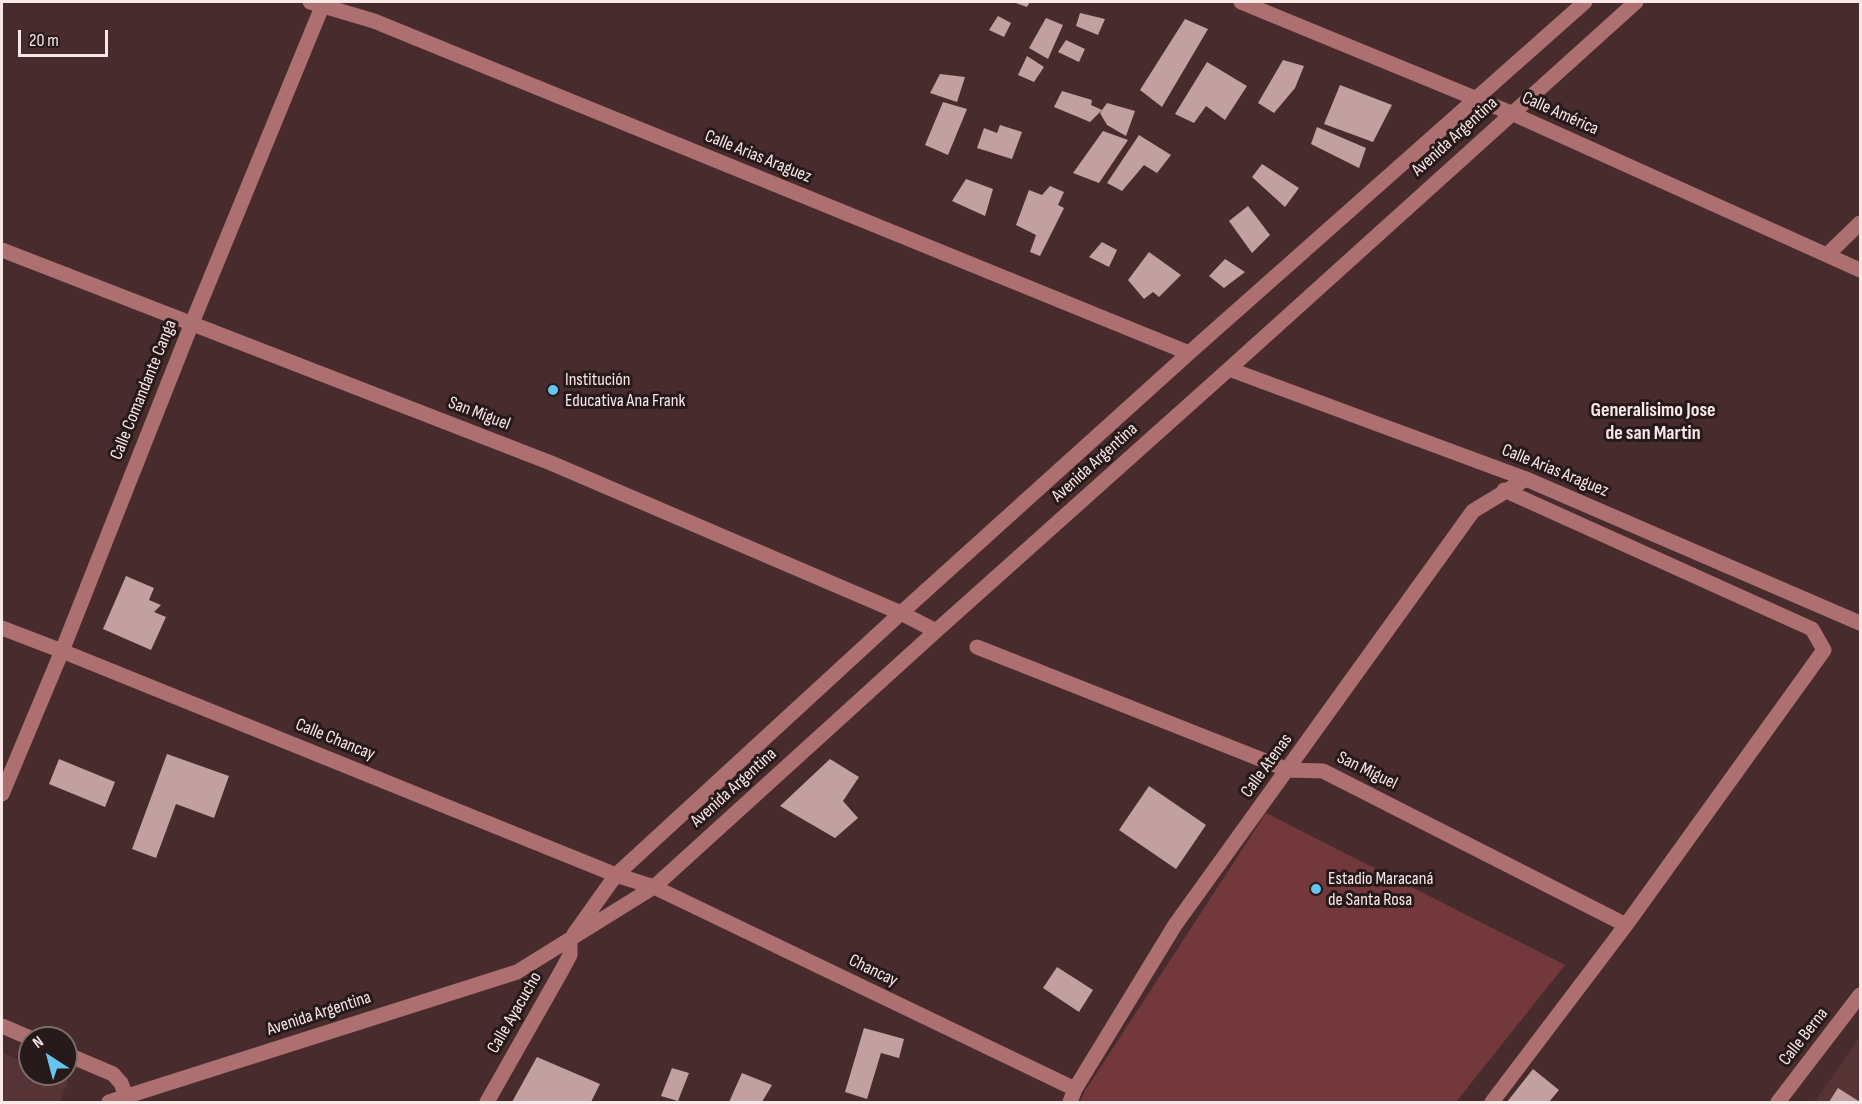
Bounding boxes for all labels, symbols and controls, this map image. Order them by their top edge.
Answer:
scale bar [21,18,111,56]
text: 20 m [29,30,59,51]
street label: Calle América [1518,88,1602,140]
street label: Avenida Argentina [1408,93,1502,181]
street label: Calle Arias Araguez [701,126,815,188]
street label: Calle Comandante Canga [106,317,182,463]
place label: Institución Educativa Ana Frank [565,369,685,412]
marker: Institución Educativa Ana Frank [546,383,560,397]
street label: San Miguel [445,392,513,436]
district label: Generalisimo Jose de san Martin [1590,399,1716,446]
street label: Avenida Argentina [1048,419,1142,507]
street label: Calle Arias Araguez [1498,440,1612,502]
street label: Calle Chancay [292,714,378,766]
street label: Calle Atenas [1237,730,1297,802]
street label: Avenida Argentina [687,744,781,832]
street label: San Miguel [1333,747,1401,795]
place label: Estadio Maracaná de Santa Rosa [1328,868,1433,910]
marker: Estadio Maracaná de Santa Rosa [1309,882,1323,896]
street label: Chancay [845,950,901,992]
street label: Calle Ayacucho [483,968,547,1058]
street label: Avenida Argentina [264,987,374,1041]
street label: Calle Berna [1775,1004,1833,1070]
north arrow [18,1026,78,1086]
text: N [29,1032,47,1053]

